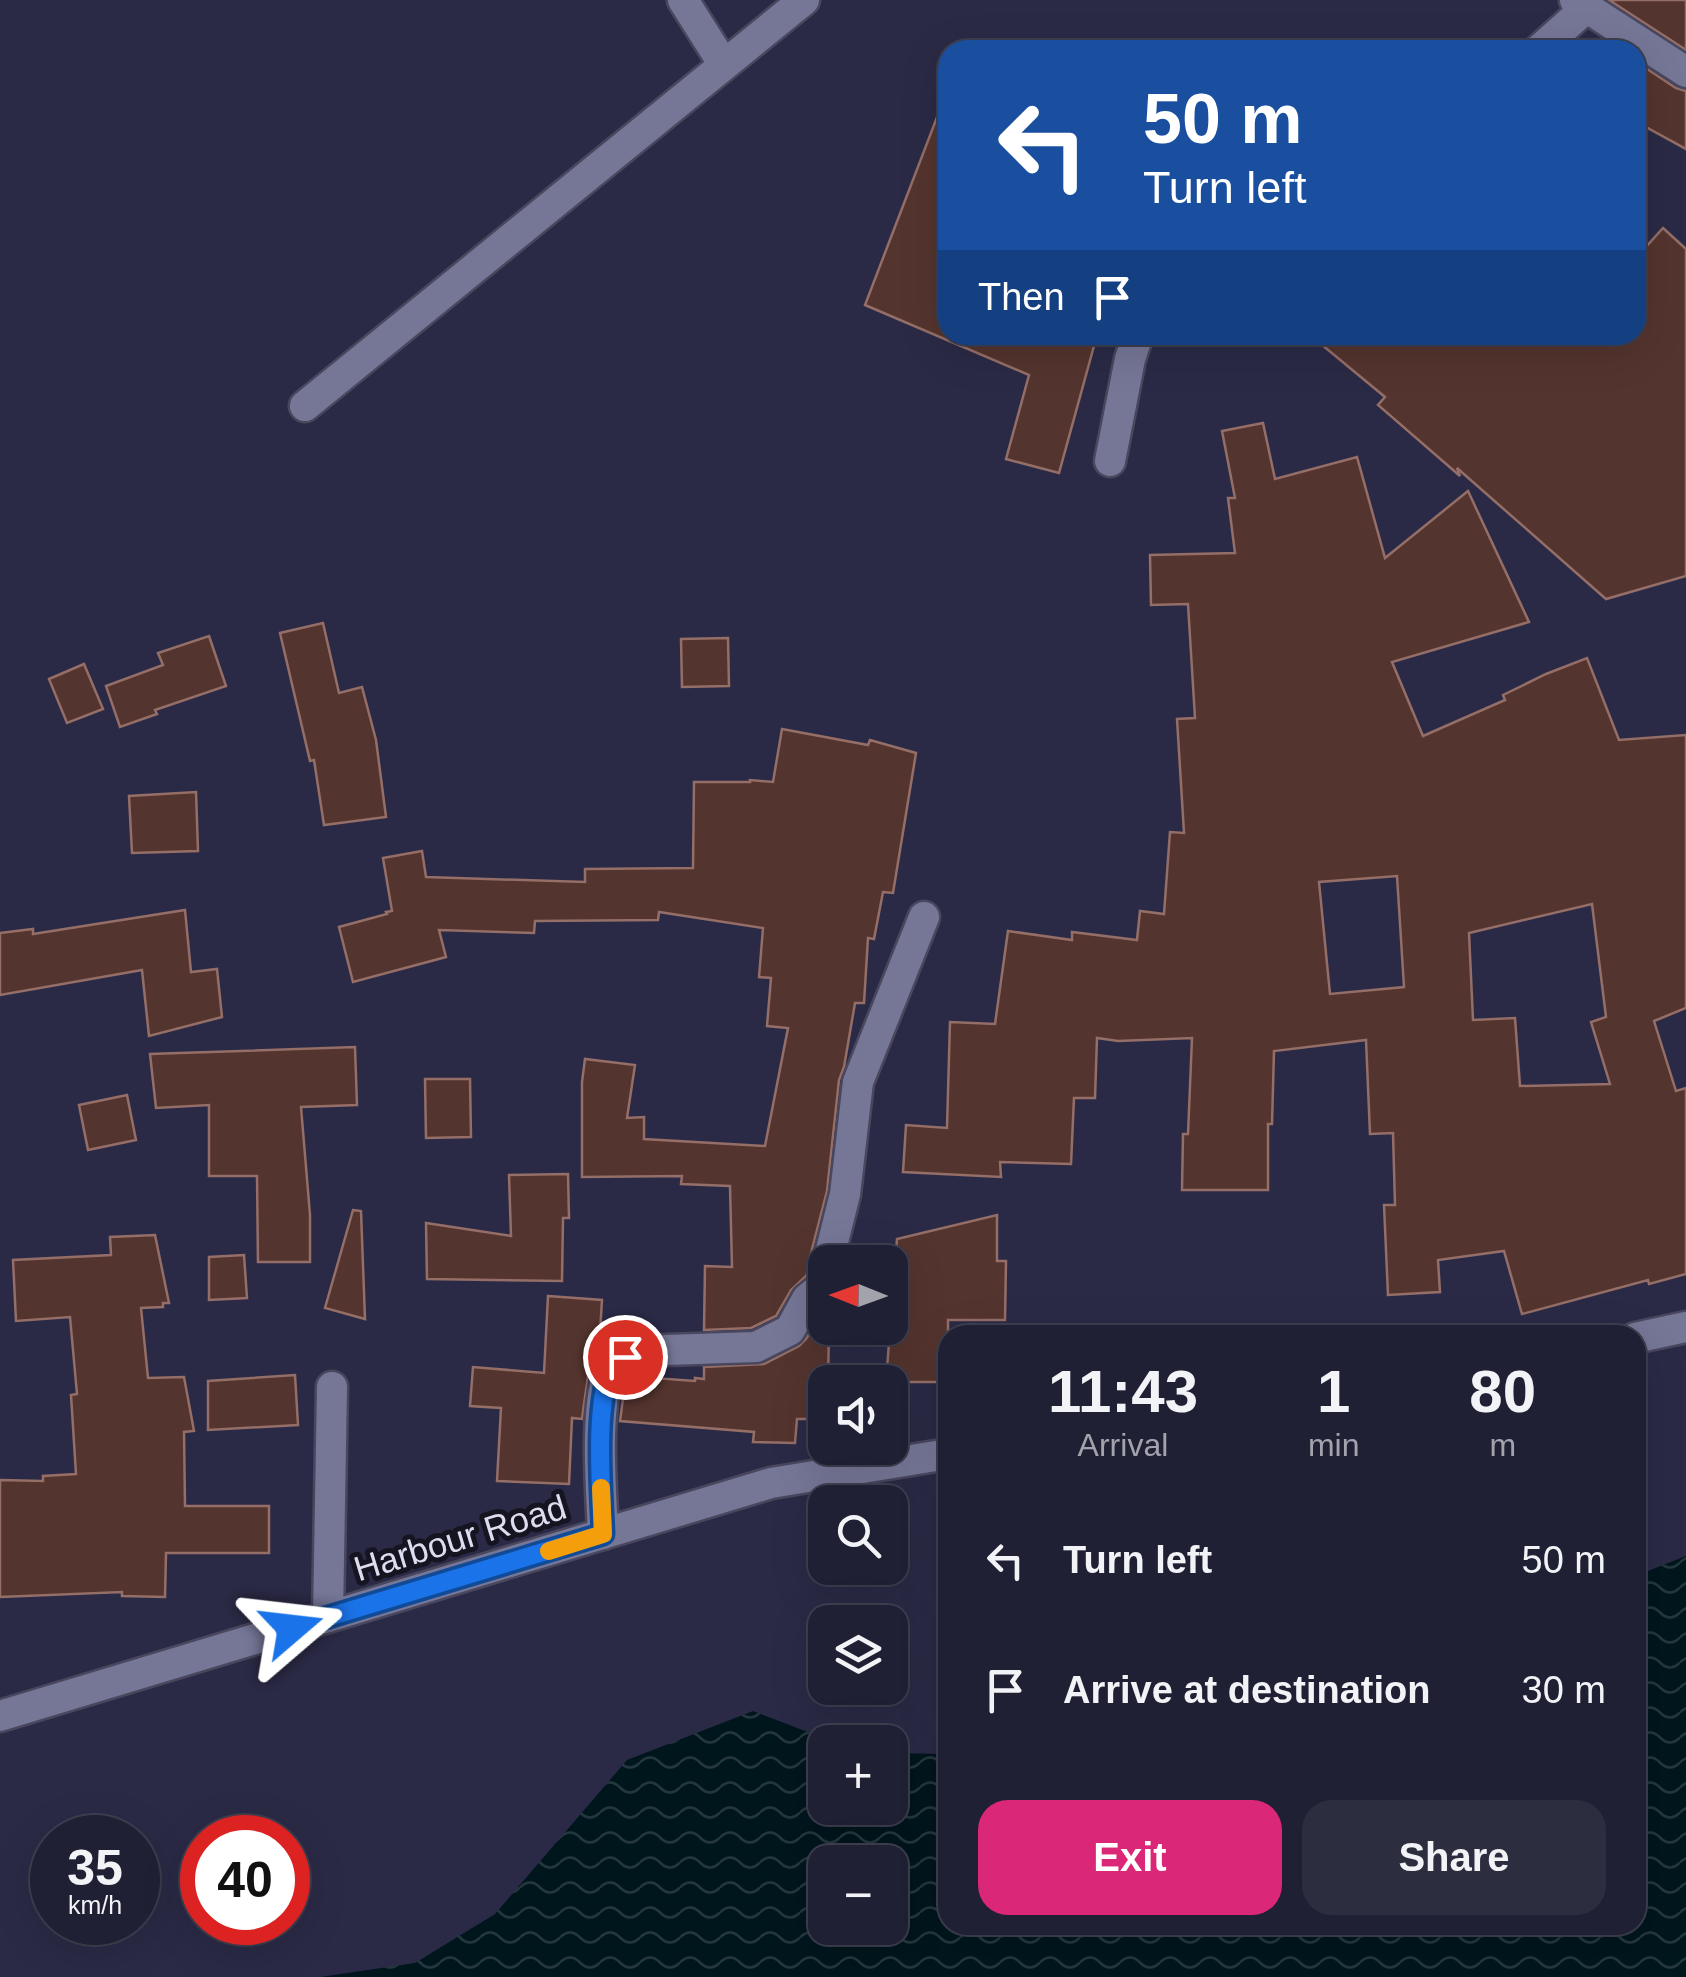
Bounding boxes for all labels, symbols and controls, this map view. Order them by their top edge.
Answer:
icon: left [978,80,1108,210]
text: 50 m [1143,80,1303,158]
text: Turn left [1143,162,1306,213]
icon: arrive [1085,270,1140,325]
text: Then [978,276,1065,318]
north arrow [808,1245,908,1345]
map controls [808,1245,908,1945]
pin [583,1315,668,1400]
icon: arrive [598,1330,653,1385]
text: 11:43 [1048,1358,1198,1425]
text: 1 [1317,1358,1350,1425]
text: 80 [1469,1358,1536,1425]
button: sound [808,1365,908,1465]
text: Arrival [1078,1427,1168,1463]
text: min [1308,1427,1359,1463]
text: m [1489,1427,1516,1463]
button: search [808,1485,908,1585]
street label: Harbour Road [349,1487,571,1588]
icon: left [978,1533,1033,1588]
text: Turn left [1063,1539,1212,1581]
text: 50 m [1522,1539,1606,1581]
position arrow [240,1576,344,1680]
button: layers [808,1605,908,1705]
icon: arrive [978,1663,1033,1718]
text: Arrive at destination [1063,1669,1430,1711]
text: 30 m [1522,1669,1606,1711]
button: + [808,1725,908,1825]
button: Exit [978,1800,1282,1915]
button: Share [1302,1800,1606,1915]
speed limit sign: 40 [180,1815,310,1945]
text: 35 [67,1840,123,1896]
button: − [808,1845,908,1945]
text: km/h [68,1891,122,1919]

